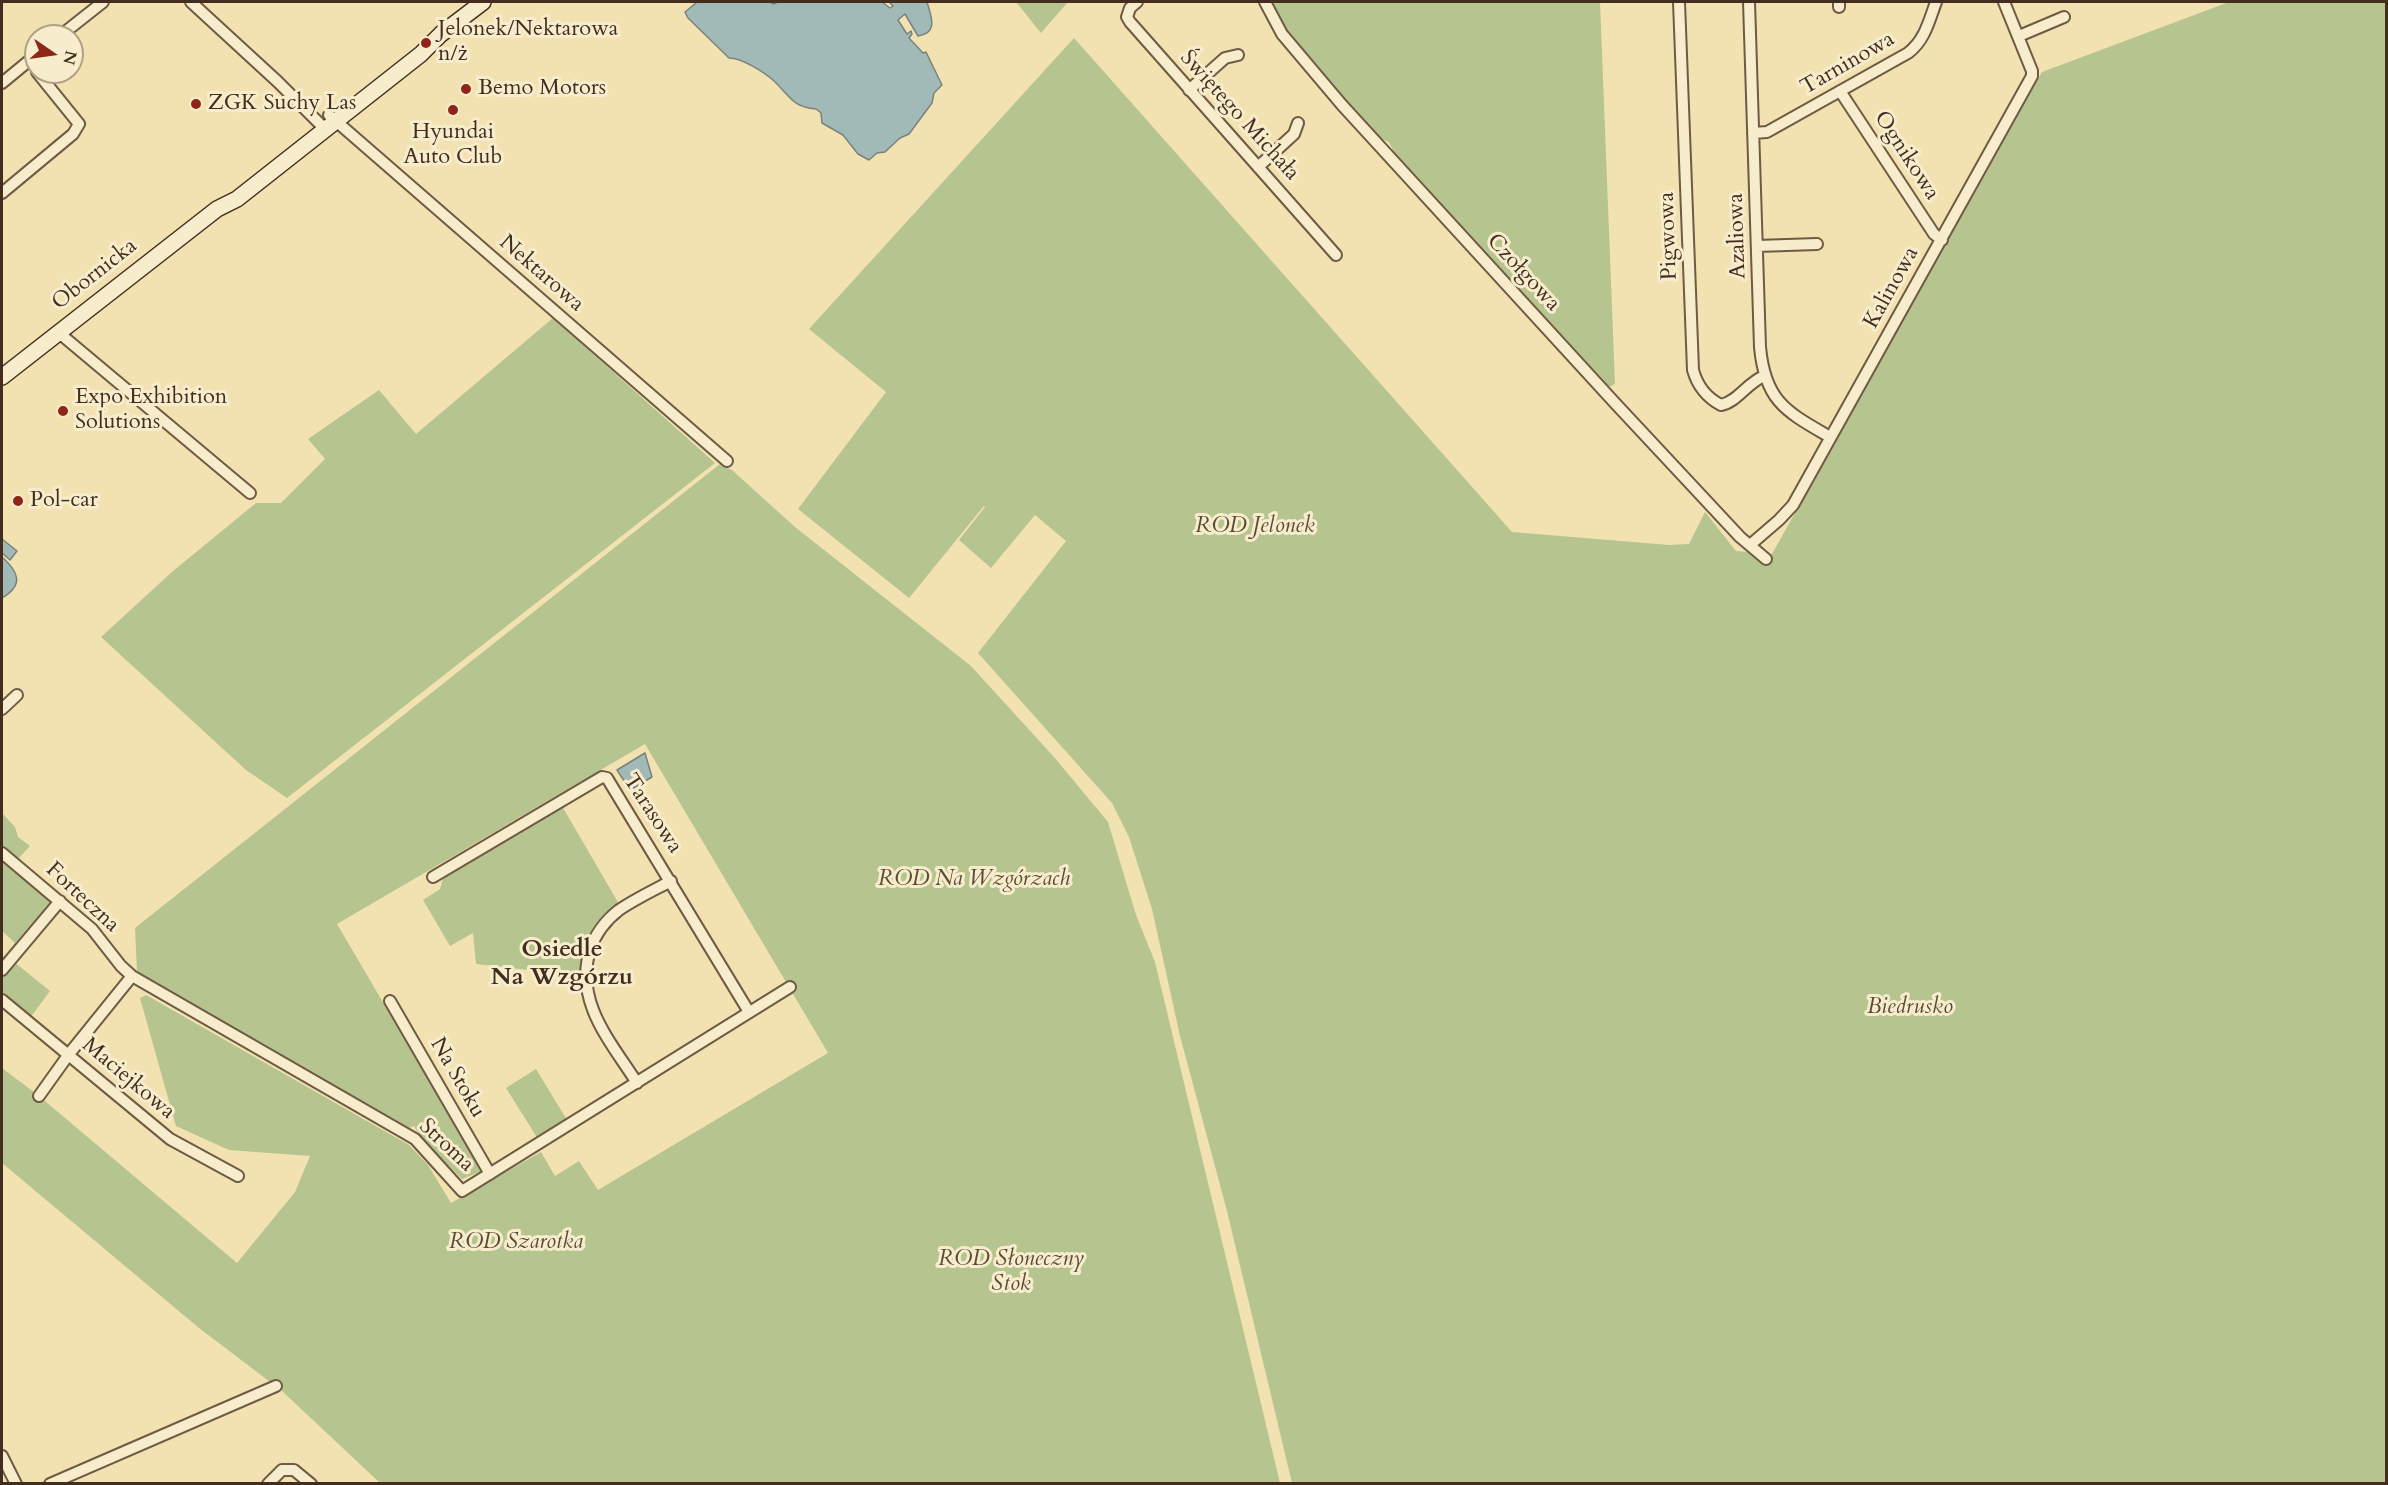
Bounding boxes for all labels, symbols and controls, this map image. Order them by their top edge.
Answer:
place label: Jelonek/Nektarowa n/ż [438,17,618,68]
north arrow [24,24,84,84]
street label: Tarninowa [1796,27,1900,101]
marker: Jelonek/Nektarowa n/ż [419,36,433,50]
street label: Świętego Michała [1174,45,1304,187]
text: N [57,48,82,67]
place label: Bemo Motors [478,76,606,102]
marker: Bemo Motors [459,82,473,96]
place label: ZGK Suchy Las [208,91,356,117]
marker: ZGK Suchy Las [189,97,203,111]
marker: Hyundai Auto Club [446,103,460,117]
street label: Ognikowa [1867,107,1945,205]
place label: Hyundai Auto Club [404,120,502,172]
street label: Pigwowa [1654,191,1684,281]
street label: Azaliowa [1723,193,1753,279]
street label: Czołgowa [1481,229,1565,317]
street label: Nektarowa [493,230,589,318]
street label: Obornicka [47,234,143,316]
street label: Kalinowa [1859,243,1925,333]
place label: Expo Exhibition Solutions [75,385,227,436]
marker: Expo Exhibition Solutions [56,404,70,418]
place label: Pol-car [30,488,98,514]
marker: Pol-car [11,494,25,508]
park label: ROD Jelonek [1195,514,1315,540]
street label: Tarasowa [617,769,687,859]
street label: Forteczna [40,857,124,939]
park label: ROD Na Wzgórzach [878,867,1070,893]
district label: Osiedle Na Wzgórzu [491,936,633,992]
park label: Biedrusko [1867,995,1953,1021]
street label: Maciejkowa [76,1032,180,1126]
street label: Na Stoku [424,1033,490,1123]
street label: Stroma [413,1114,479,1178]
park label: ROD Szarotka [449,1230,583,1256]
park label: ROD Słoneczny Stok [938,1247,1084,1298]

